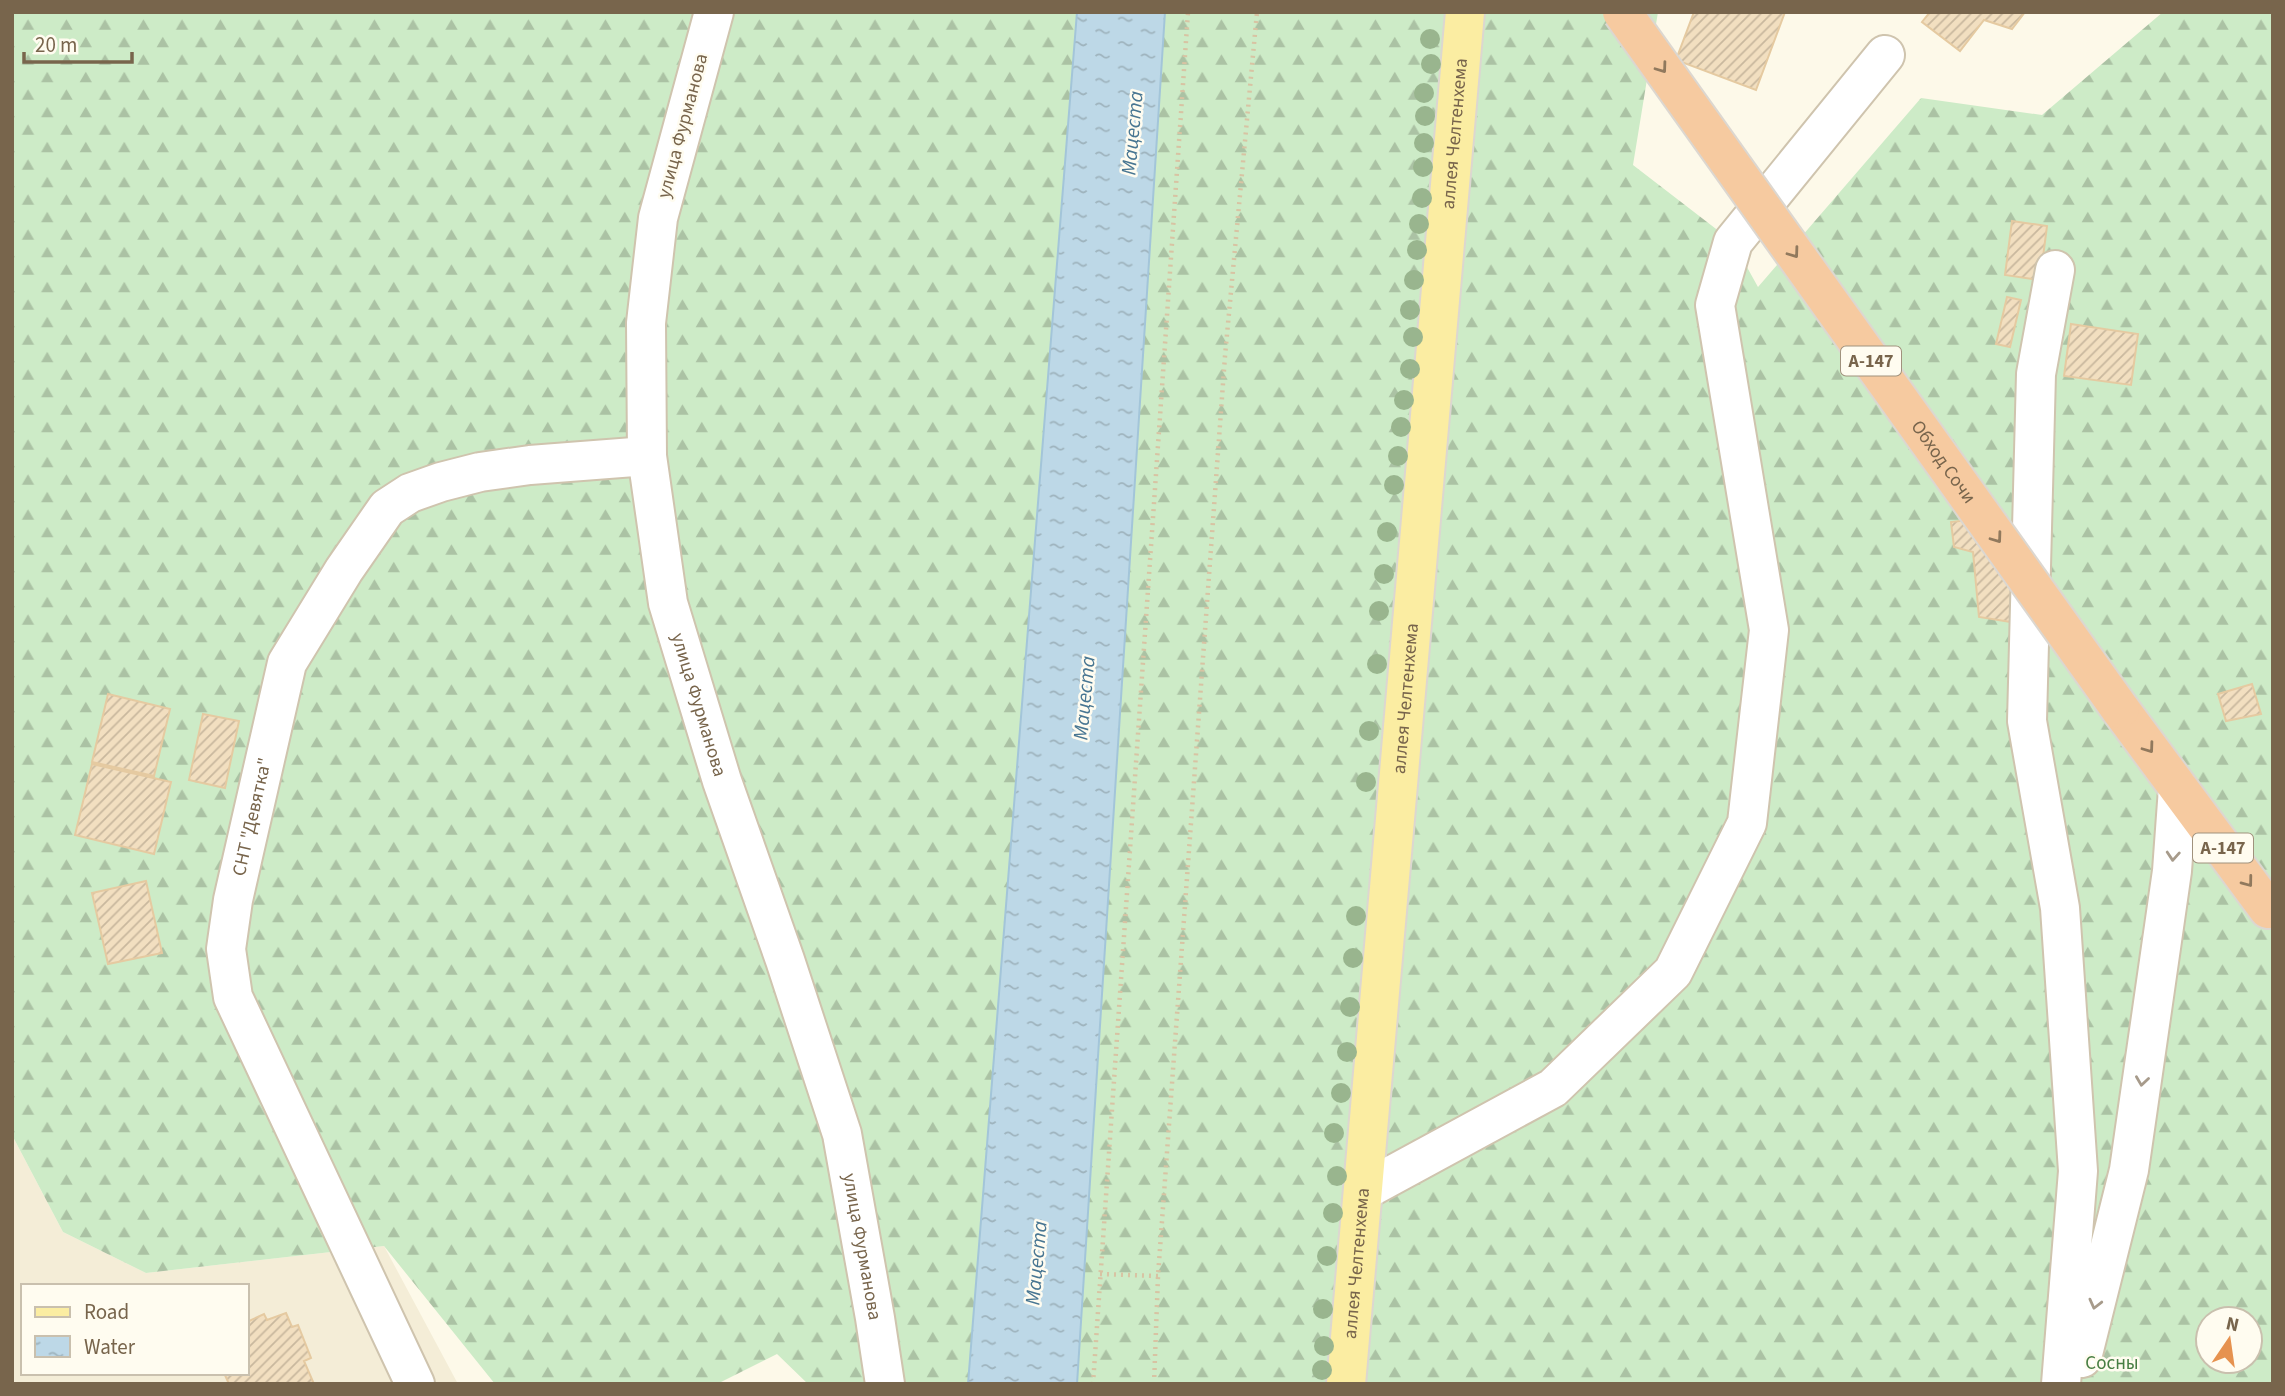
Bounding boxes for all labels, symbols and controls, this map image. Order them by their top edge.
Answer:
scale bar [24,21,133,65]
text: 20 m [35,30,77,60]
street label: улица Фурманова [651,51,715,201]
street label: аллея Челтенхема [1434,57,1474,210]
one-way arrow [1654,60,1666,73]
water label: Мацеста [1113,90,1151,176]
one-way arrow [1786,245,1798,258]
road number: А-147 [1841,346,1901,376]
street label: Обход Сочи [1904,415,1983,509]
one-way arrow [1989,530,2002,543]
street label: аллея Челтенхема [1385,622,1425,775]
street label: улица Фурманова [664,630,733,780]
water label: Мацеста [1065,655,1103,741]
one-way arrow [2141,741,2153,753]
street label: СНТ "Девятка" [225,755,279,879]
road number: А-147 [2193,834,2253,862]
one-way arrow [2166,851,2181,862]
one-way arrow [2240,874,2252,887]
one-way arrow [2134,1075,2149,1087]
street label: улица Фурманова [836,1171,889,1322]
street label: аллея Челтенхема [1336,1187,1376,1340]
water label: Мацеста [1017,1220,1055,1306]
legend [21,1284,248,1375]
text: Road [84,1297,129,1327]
one-way arrow [2089,1297,2103,1309]
north arrow [2194,1305,2264,1375]
text: N [2223,1310,2242,1339]
text: Water [84,1332,136,1362]
park label: Сосны [2085,1350,2139,1377]

